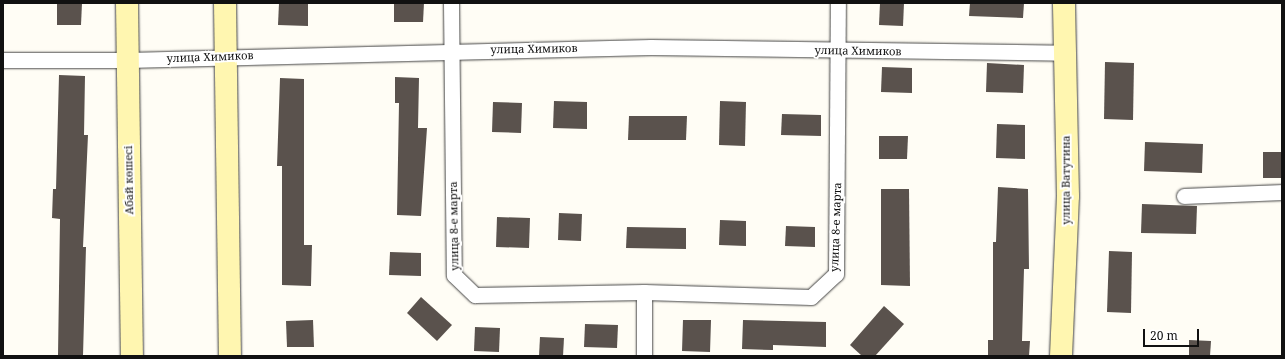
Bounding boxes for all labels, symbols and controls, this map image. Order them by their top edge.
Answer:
street label: улица Химиков [490,42,578,56]
street label: улица Химиков [814,44,902,58]
street label: улица Химиков [166,49,254,65]
street label: улица Ватутина [1059,135,1073,225]
street label: Абай көшесі [122,145,136,215]
street label: улица 8-е марта [447,181,461,271]
street label: улица 8-е марта [828,182,844,272]
scale bar [1145,321,1201,347]
text: 20 m [1150,327,1178,344]

